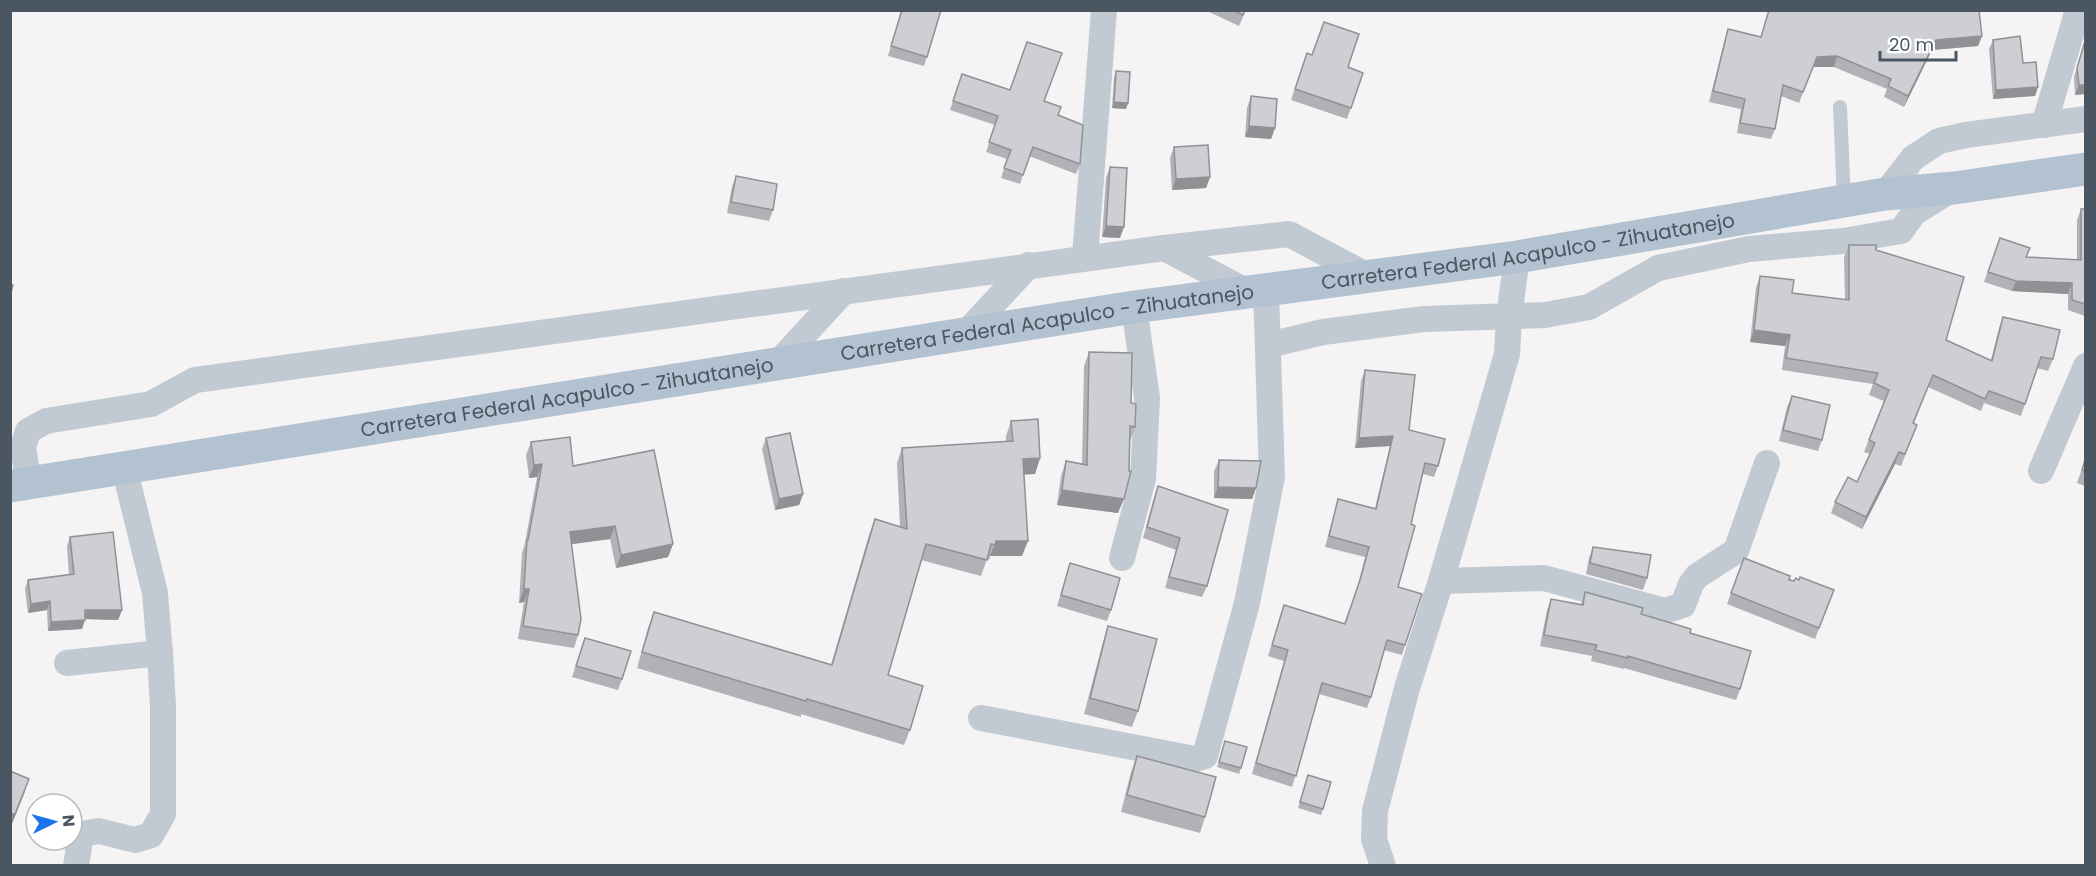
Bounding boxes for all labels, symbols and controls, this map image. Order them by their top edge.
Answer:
scale bar [1880,24,1956,62]
text: 20 m [1889,32,1934,57]
street label: Carretera Federal Acapulco - Zihuatanejo [1319,206,1737,296]
street label: Carretera Federal Acapulco - Zihuatanejo [838,277,1256,368]
street label: Carretera Federal Acapulco - Zihuatanejo [358,351,776,444]
north arrow [24,792,84,852]
text: N [56,814,80,828]

